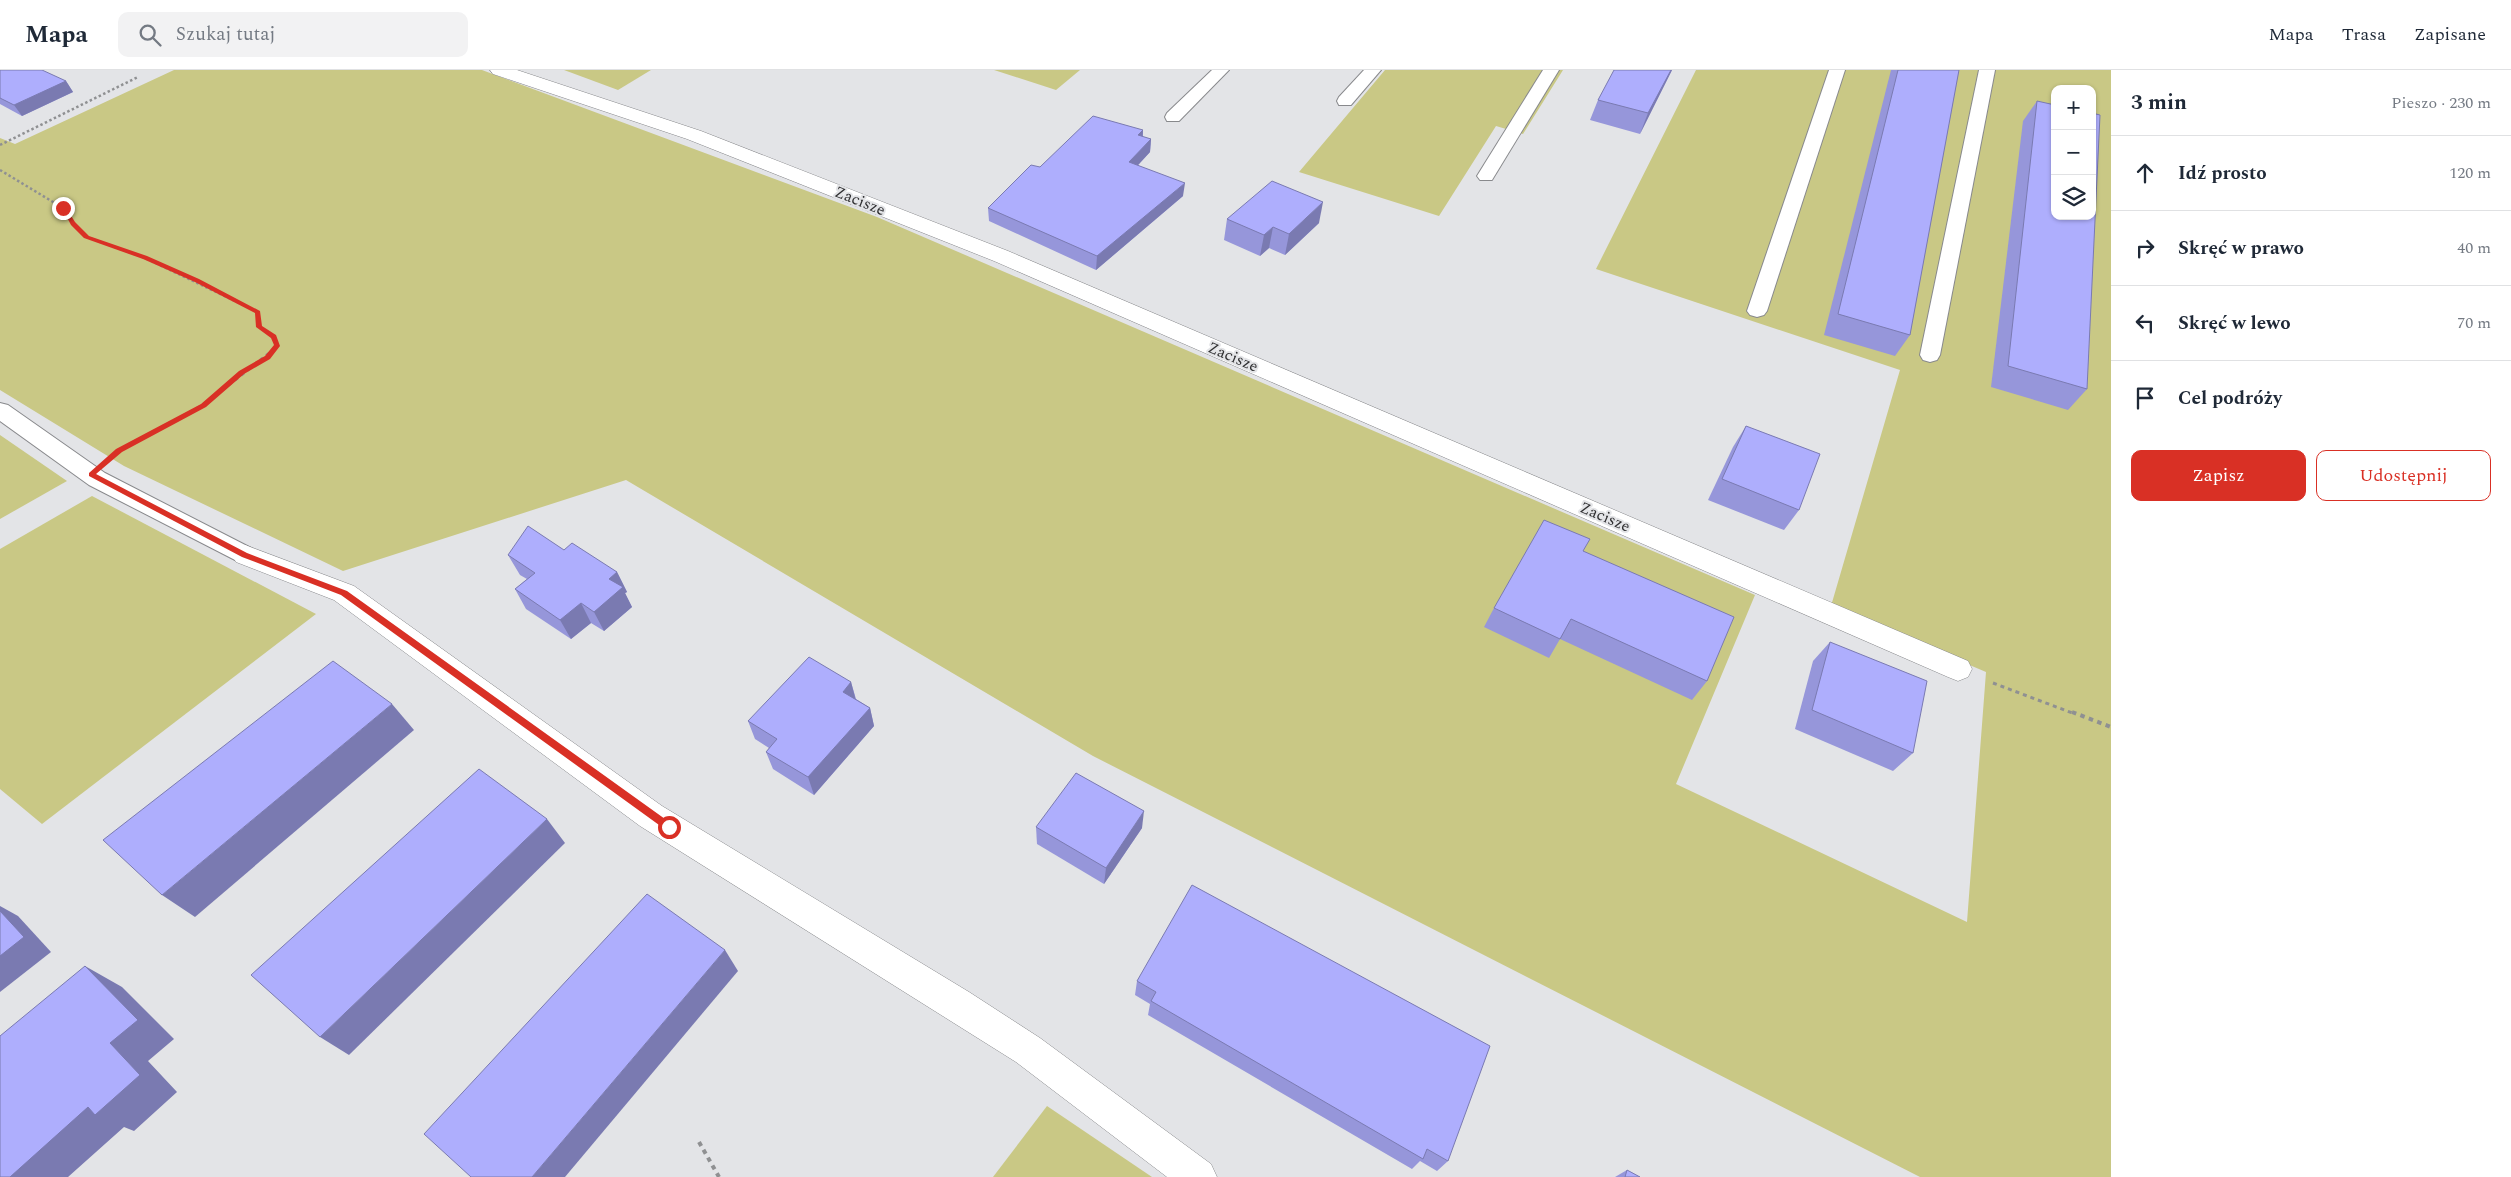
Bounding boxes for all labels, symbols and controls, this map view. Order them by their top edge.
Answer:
search box [118,12,468,57]
text: Mapa [25,17,88,53]
text: Szukaj tutaj [176,20,276,49]
icon: search [136,21,164,49]
text: Mapa [2268,21,2314,48]
text: Trasa [2342,21,2386,48]
text: Zapisane [2414,21,2486,48]
map controls [2051,85,2096,220]
button: + [2051,85,2096,130]
text: 3 min [2131,87,2187,119]
text: Pieszo · 230 m [2391,91,2491,115]
button: − [2051,130,2096,175]
icon: ahead [2131,159,2159,187]
text: Idź prosto [2178,159,2267,188]
text: 120 m [2449,161,2491,185]
button: layers [2051,175,2096,220]
street label: Zacisze [831,180,889,222]
route end [52,197,75,220]
icon: right [2131,234,2159,262]
text: Skręć w prawo [2178,234,2304,263]
text: 40 m [2457,236,2491,260]
icon: left [2131,309,2159,337]
text: Skręć w lewo [2178,309,2291,338]
text: 70 m [2457,311,2491,335]
street label: Zacisze [1204,336,1262,378]
icon: arrive [2131,384,2159,412]
text: Cel podróży [2178,384,2282,413]
button: Zapisz [2131,450,2306,501]
button: Udostępnij [2316,450,2491,501]
street label: Zacisze [1576,496,1634,538]
route start [658,816,681,839]

